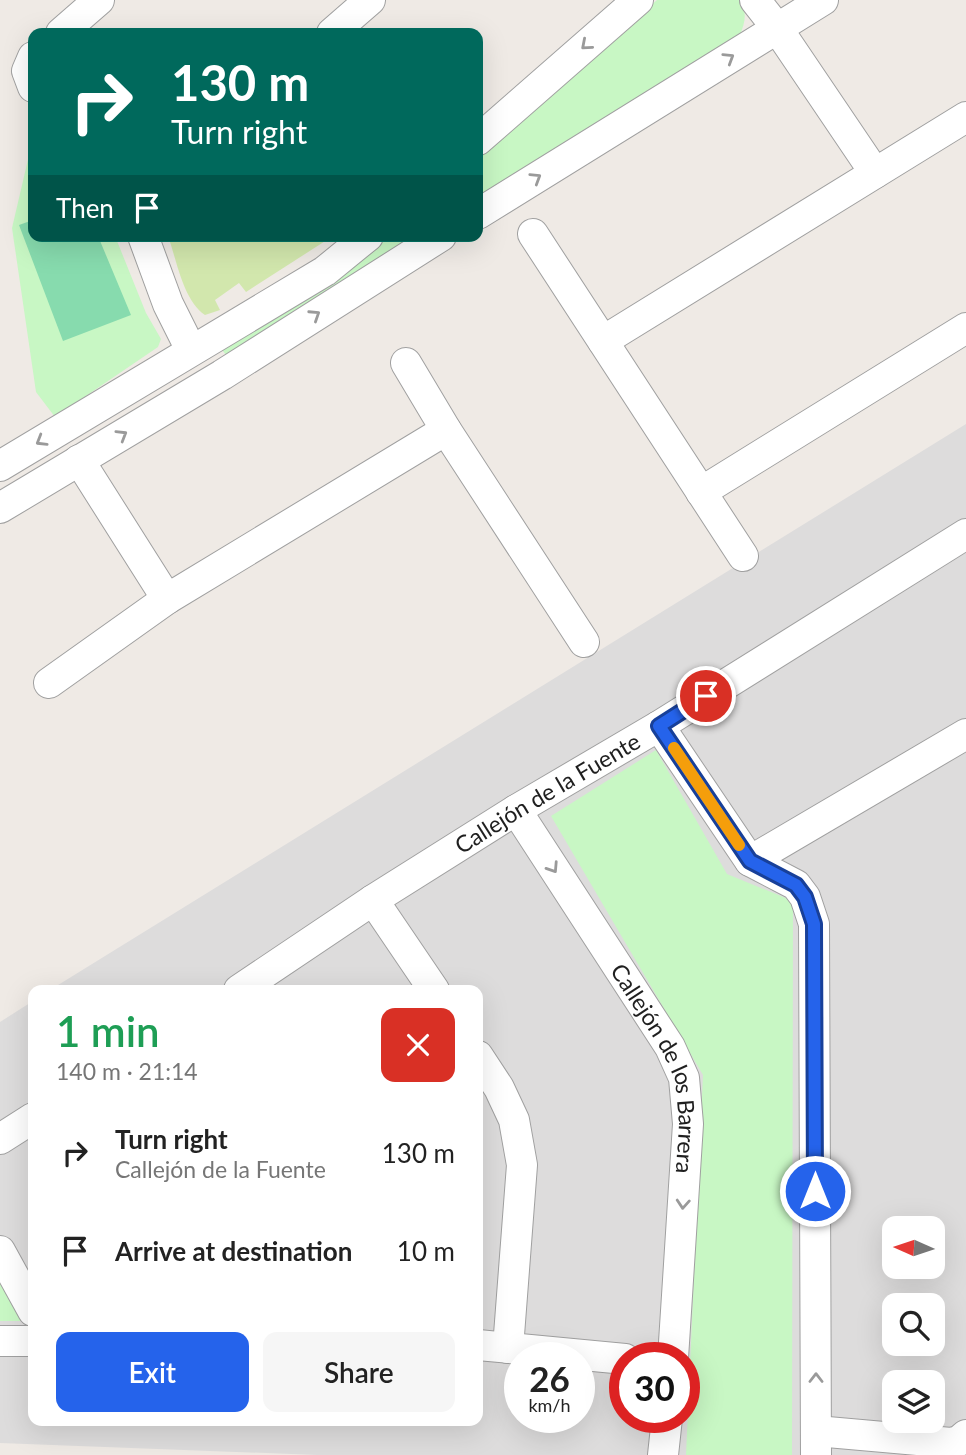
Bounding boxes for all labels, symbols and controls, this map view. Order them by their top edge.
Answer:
one-way arrow [581,37,594,49]
text: 130 m [171,53,309,111]
one-way arrow [721,53,734,66]
icon: right [56,56,147,147]
text: Turn right [171,112,307,151]
one-way arrow [528,173,541,186]
icon: arrive [128,189,166,227]
text: Then [56,192,114,224]
one-way arrow [307,311,320,324]
one-way arrow [114,430,127,443]
one-way arrow [35,433,48,446]
pin [676,666,736,726]
icon: arrive [687,677,725,715]
street label: Callejón de la Fuente [449,726,645,859]
one-way arrow [545,860,558,873]
street label: Callejón de los Barrera [605,958,702,1174]
text: 1 min [56,1006,160,1056]
button: close [381,1008,455,1082]
text: 140 m · 21:14 [56,1057,198,1085]
text: Turn right [115,1123,228,1155]
icon: right [56,1134,94,1172]
text: 130 m [382,1137,455,1169]
position arrow [778,1154,852,1228]
text: Callejón de la Fuente [115,1155,326,1183]
one-way arrow [676,1199,691,1210]
north arrow [882,1216,945,1279]
map controls [882,1216,945,1433]
icon: arrive [56,1232,94,1270]
text: Arrive at destination [115,1235,352,1267]
text: 10 m [397,1235,455,1267]
button: search [882,1293,945,1356]
button: Exit [56,1332,249,1412]
button: Share [263,1332,455,1412]
speed limit sign: 30 [609,1342,700,1433]
text: 26 [529,1357,570,1399]
button: layers [882,1370,945,1433]
one-way arrow [808,1372,824,1383]
text: km/h [528,1394,571,1416]

